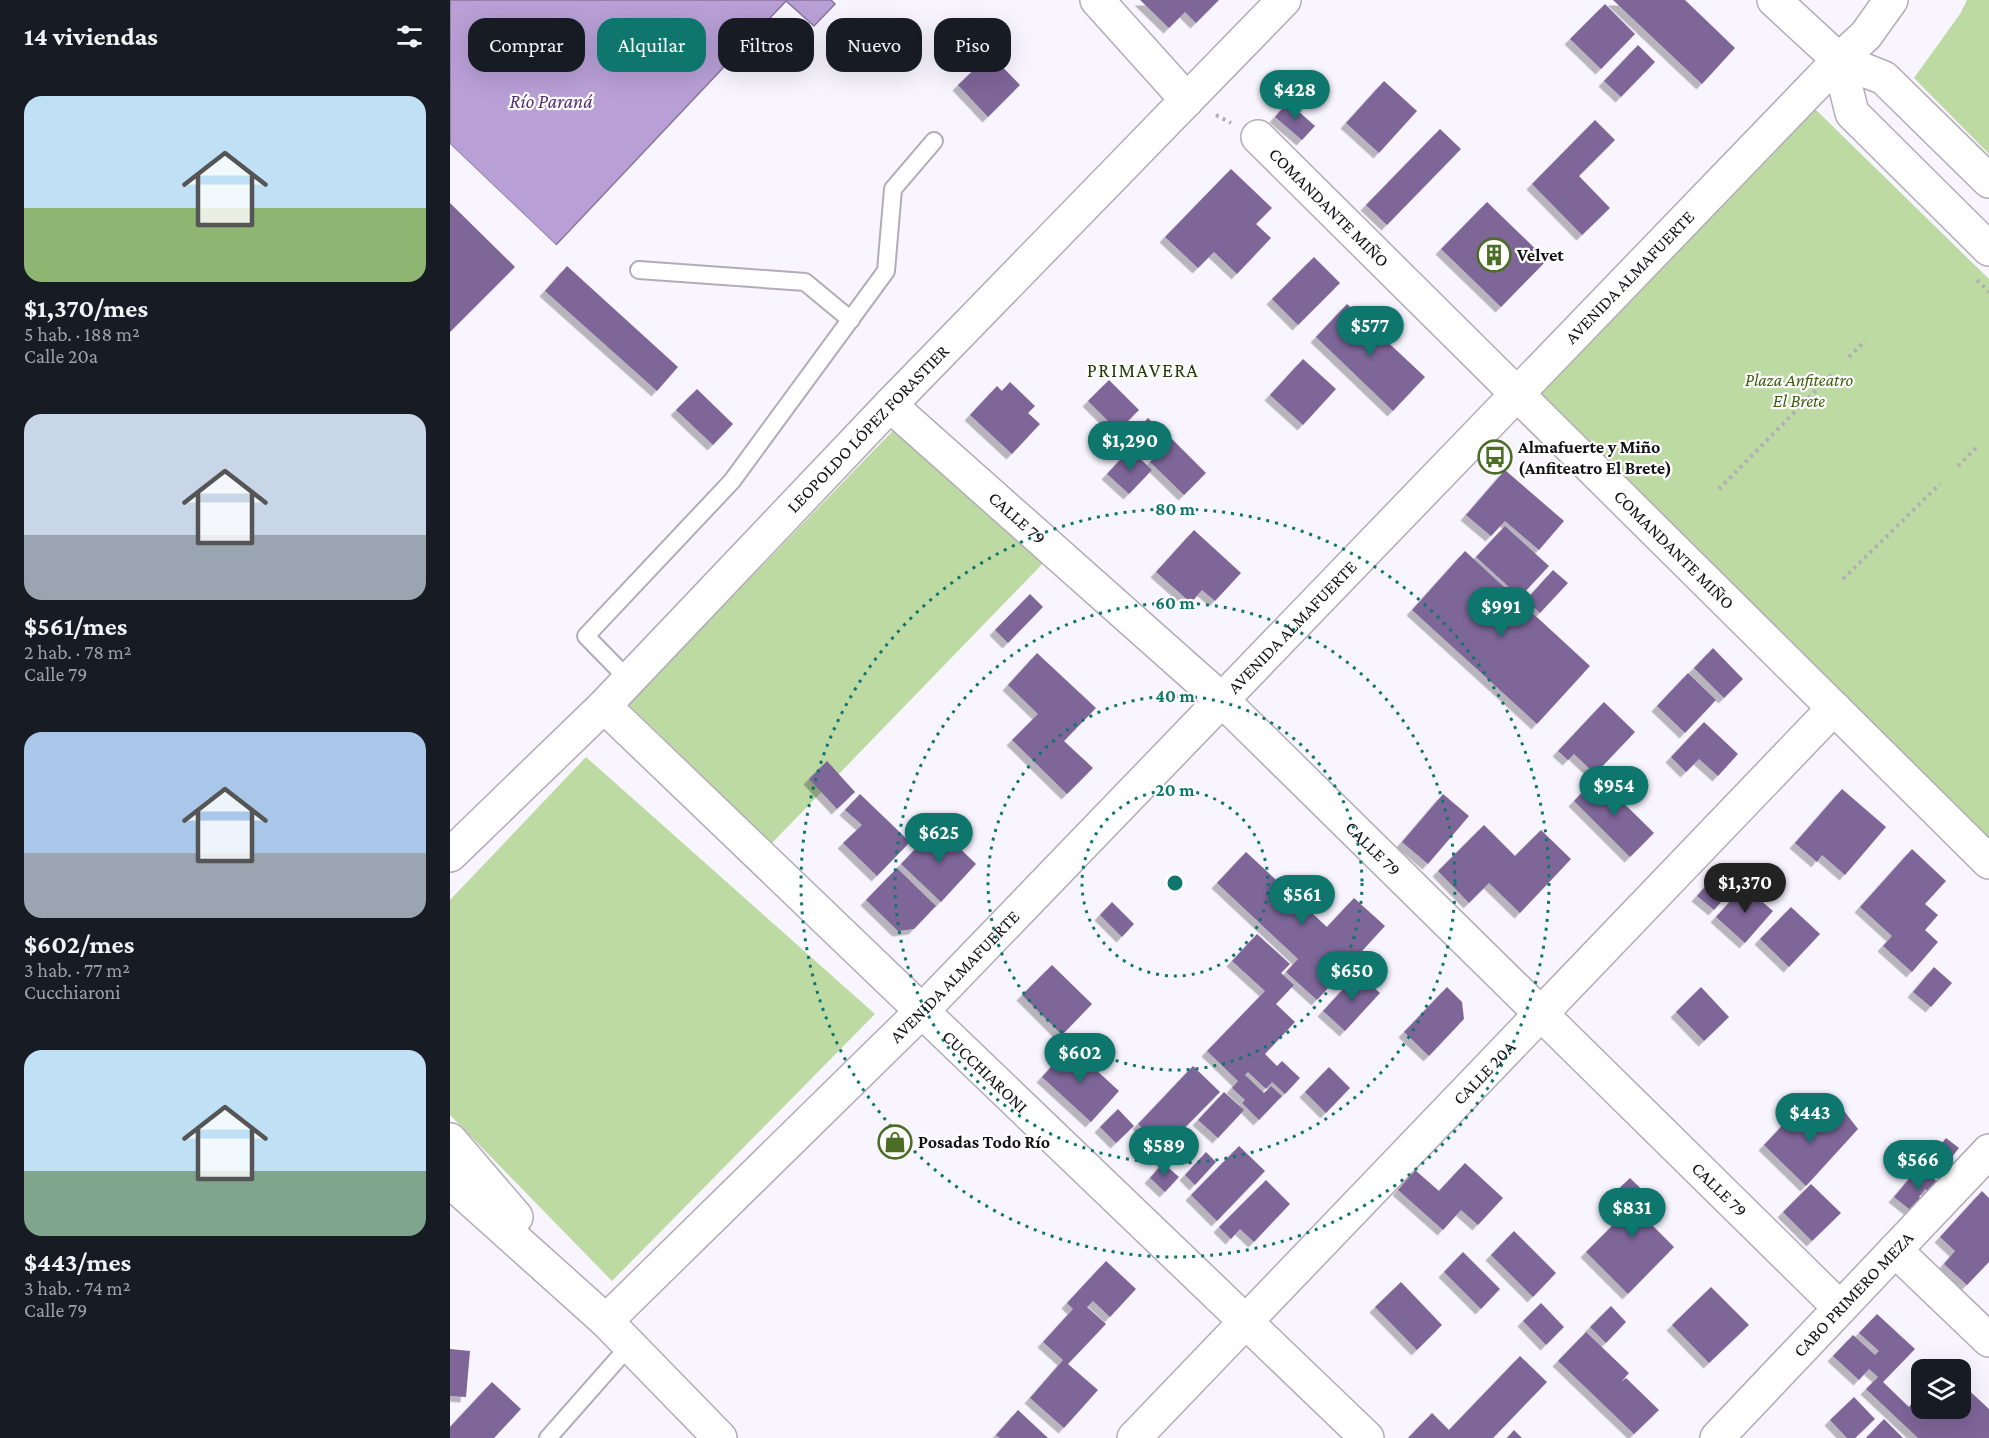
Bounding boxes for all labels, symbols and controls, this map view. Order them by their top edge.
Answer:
chip: Comprar [468,18,585,72]
chip: Alquilar [597,18,706,72]
chip: Filtros [718,18,814,72]
chip: Nuevo [826,18,922,72]
chip: Piso [934,18,1011,72]
icon: filters [393,20,426,53]
text: 14 viviendas [24,22,158,51]
pin: $428 [1259,70,1331,121]
text: $428 [1274,78,1316,100]
water label: Río Paraná [509,90,593,112]
icon: home [171,135,279,243]
street label: COMANDANTE MIÑO [1265,144,1393,271]
street label: AVENIDA ALMAFUERTE [1561,207,1698,348]
building icon: Velvet [1476,237,1512,273]
place label: Velvet [1516,245,1564,265]
text: $1,370/mes [24,294,148,323]
pin: $577 [1334,306,1406,357]
text: $577 [1351,314,1389,336]
text: 5 hab. · 188 m² [24,323,140,345]
street label: LEOPOLDO LÓPEZ FORASTIER [783,340,954,517]
text: Calle 20a [24,345,98,367]
district label: PRIMAVERA [1087,359,1199,381]
park label: Plaza Anfiteatro El Brete [1745,370,1853,411]
pin: $1,290 [1081,421,1179,472]
text: $1,290 [1102,429,1158,451]
place label: Almafuerte y Miño (Anfiteatro El Brete) [1517,437,1672,479]
bus stop icon: Almafuerte y Miño (Anfiteatro El Brete) [1477,439,1513,475]
icon: home [171,453,279,561]
street label: COMANDANTE MIÑO [1610,486,1738,613]
street label: CALLE 79 [985,487,1050,548]
text: 80 m [1155,499,1196,519]
street label: AVENIDA ALMAFUERTE [1224,556,1361,698]
pin: $991 [1465,587,1537,638]
text: 60 m [1155,593,1195,613]
text: $991 [1481,595,1521,617]
text: $561/mes [24,612,127,641]
text: 2 hab. · 78 m² [24,641,132,663]
text: Calle 79 [24,663,87,685]
text: 40 m [1155,686,1195,706]
pin: $954 [1578,766,1650,817]
icon: home [171,771,279,879]
text: $954 [1593,774,1635,796]
text: 20 m [1156,780,1195,800]
pin: $625 [903,813,975,864]
street label: CALLE 79 [1341,817,1405,880]
text: $625 [919,821,959,843]
pin: $1,370 [1696,863,1794,914]
text: $1,370 [1718,871,1772,893]
centre of rings [1165,873,1185,893]
pin: $561 [1266,875,1338,926]
text: $561 [1283,883,1321,905]
street label: AVENIDA ALMAFUERTE [886,906,1024,1047]
text: $602/mes [24,930,134,959]
pin: $650 [1316,951,1388,1002]
text: 3 hab. · 77 m² [24,959,130,981]
text: $650 [1331,959,1373,981]
text: Cucchiaroni [24,981,121,1003]
street label: CUCCHIARONI [938,1026,1032,1117]
pin: $602 [1044,1033,1116,1084]
street label: CALLE 20A [1449,1036,1520,1109]
text: $602 [1058,1041,1102,1063]
icon: home [171,1089,279,1197]
pin: $443 [1774,1093,1846,1144]
text: $443 [1789,1101,1831,1123]
shop icon: Posadas Todo Río [877,1124,913,1160]
pin: $589 [1128,1126,1200,1177]
place label: Posadas Todo Río [918,1132,1050,1152]
text: $589 [1143,1134,1185,1156]
pin: $566 [1882,1140,1954,1191]
text: $566 [1897,1148,1939,1170]
street label: CALLE 79 [1688,1158,1751,1221]
pin: $831 [1596,1188,1668,1239]
text: $831 [1613,1196,1651,1218]
street label: CABO PRIMERO MEZA [1789,1227,1918,1361]
text: $443/mes [24,1248,131,1277]
text: 3 hab. · 74 m² [24,1277,131,1299]
text: Calle 79 [24,1299,87,1321]
map controls [1911,1359,1971,1419]
button: layers [1911,1359,1971,1419]

